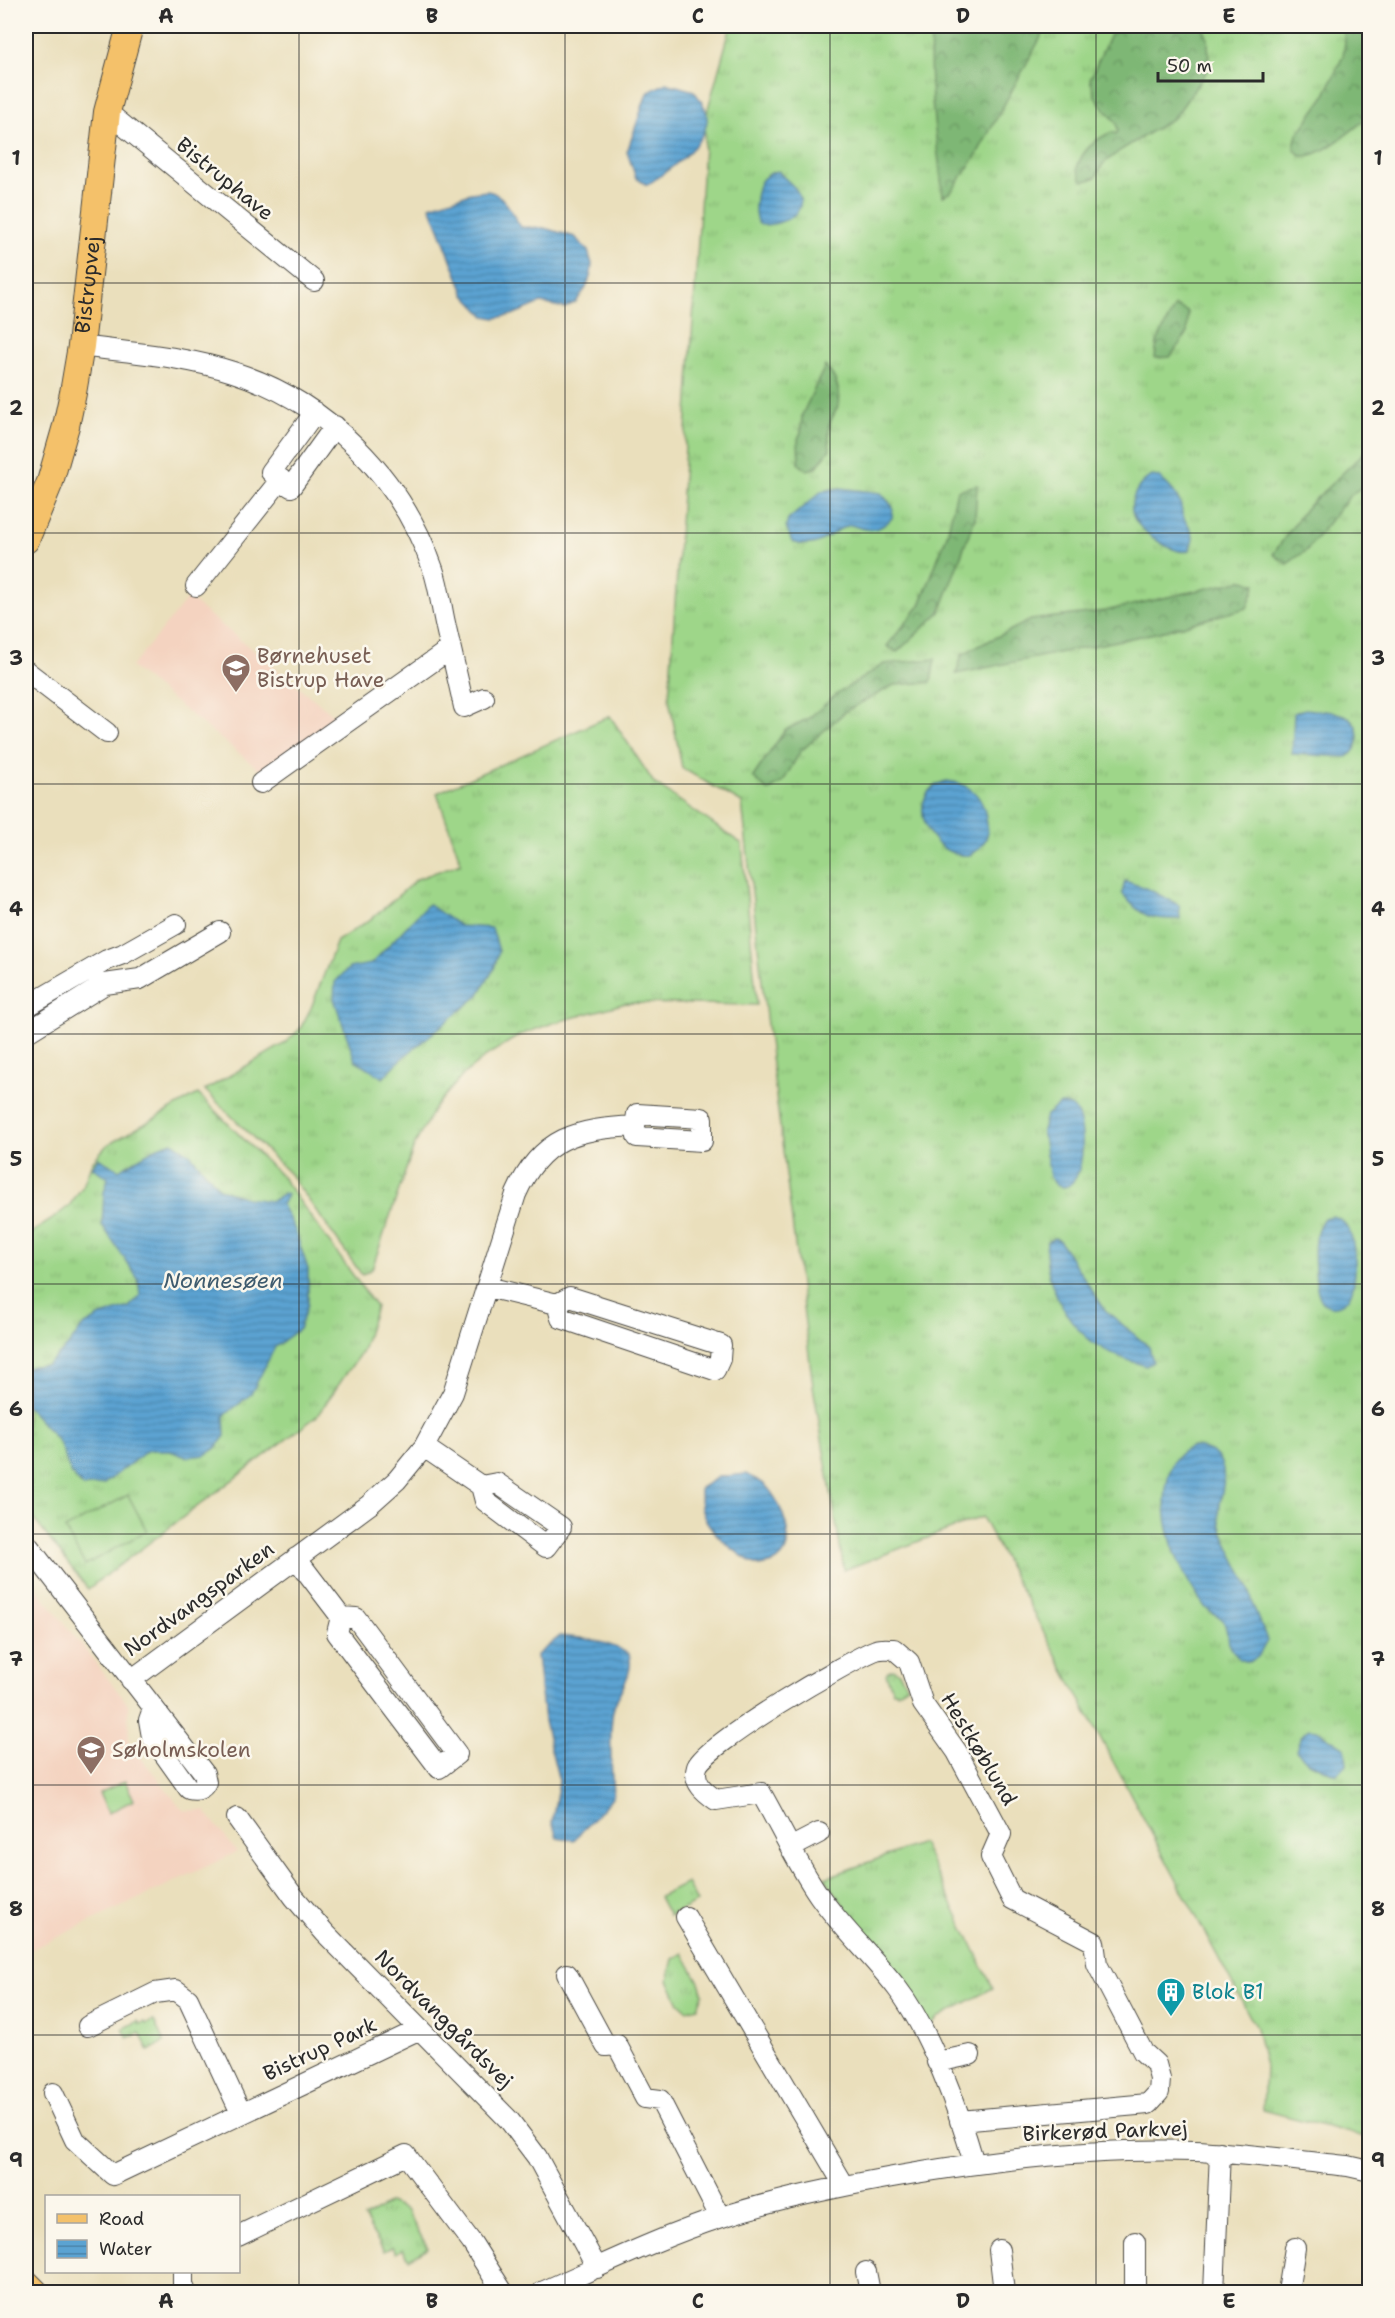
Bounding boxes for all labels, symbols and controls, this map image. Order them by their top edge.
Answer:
text: A [158,3,174,29]
text: B [426,3,438,29]
text: C [692,3,704,29]
text: D [956,3,970,29]
text: E [1222,3,1236,29]
scale bar [1158,45,1263,83]
text: 50 m [1167,54,1212,78]
street label: Bistruphave [170,131,280,227]
text: 1 [11,145,21,171]
text: 1 [1373,145,1383,171]
street label: Bistrupvej [68,235,107,335]
text: 2 [9,395,23,421]
text: 2 [1371,395,1385,421]
place label: Børnehuset Bistrup Have [257,642,385,694]
text: 3 [9,645,23,671]
text: 3 [1371,645,1385,671]
school or university icon: Børnehuset Bistrup Have [220,652,252,694]
text: 4 [9,896,23,922]
text: 4 [1371,896,1385,922]
text: 5 [10,1146,22,1172]
text: 5 [1372,1146,1384,1172]
water label: Nonnesøen [163,1266,283,1295]
text: 6 [9,1396,23,1422]
text: 6 [1371,1396,1385,1422]
street label: Nordvangsparken [118,1535,280,1663]
text: 7 [9,1646,23,1672]
text: 7 [1371,1646,1385,1672]
street label: Hestkøblund [934,1687,1024,1811]
school or university icon: Søholmskolen [75,1734,107,1776]
place label: Søholmskolen [112,1736,251,1764]
text: 8 [9,1896,23,1922]
text: 8 [1371,1896,1385,1922]
street label: Nordvanggårdsvej [368,1943,520,2095]
building icon: Blok B1 [1155,1976,1187,2018]
place label: Blok B1 [1192,1978,1264,2006]
street label: Bistrup Park [259,2010,381,2088]
street label: Birkerød Parkvej [1022,2114,1188,2148]
text: 9 [9,2147,23,2173]
text: 9 [1371,2147,1385,2173]
legend [45,2195,240,2273]
text: Road [99,2207,144,2231]
text: Water [99,2237,152,2261]
text: A [158,2288,174,2314]
text: B [426,2288,438,2314]
text: C [692,2288,704,2314]
text: D [956,2288,970,2314]
text: E [1222,2288,1236,2314]

